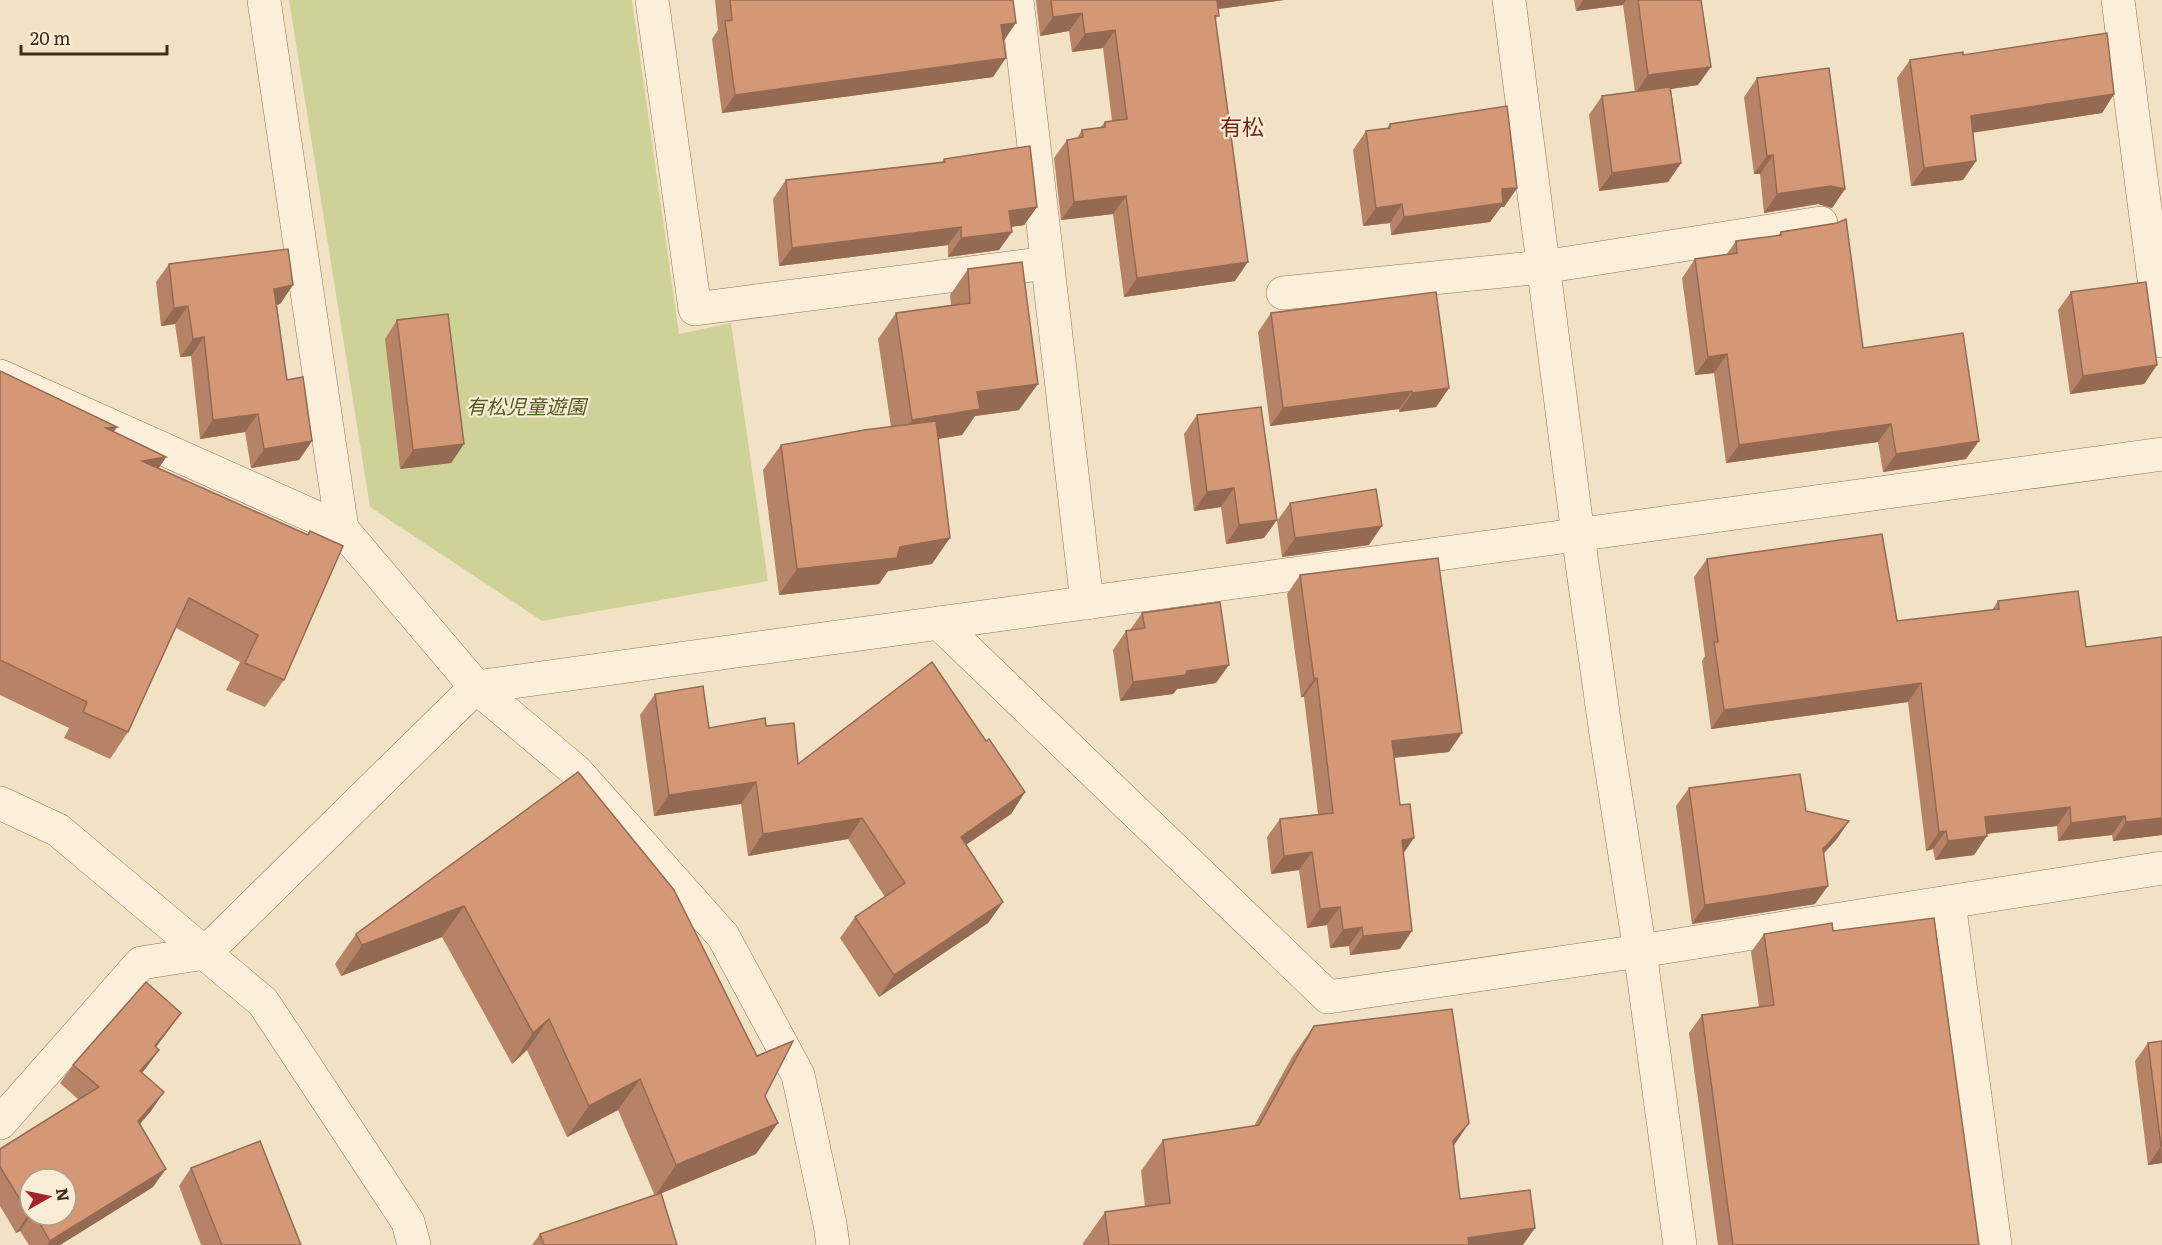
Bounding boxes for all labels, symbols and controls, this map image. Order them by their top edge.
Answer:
scale bar [21,18,166,56]
text: 20 m [30,24,71,51]
district label: 有松 [1220,109,1264,142]
park label: 有松児童遊園 [466,390,589,420]
north arrow [18,1167,78,1227]
text: N [51,1186,77,1203]

